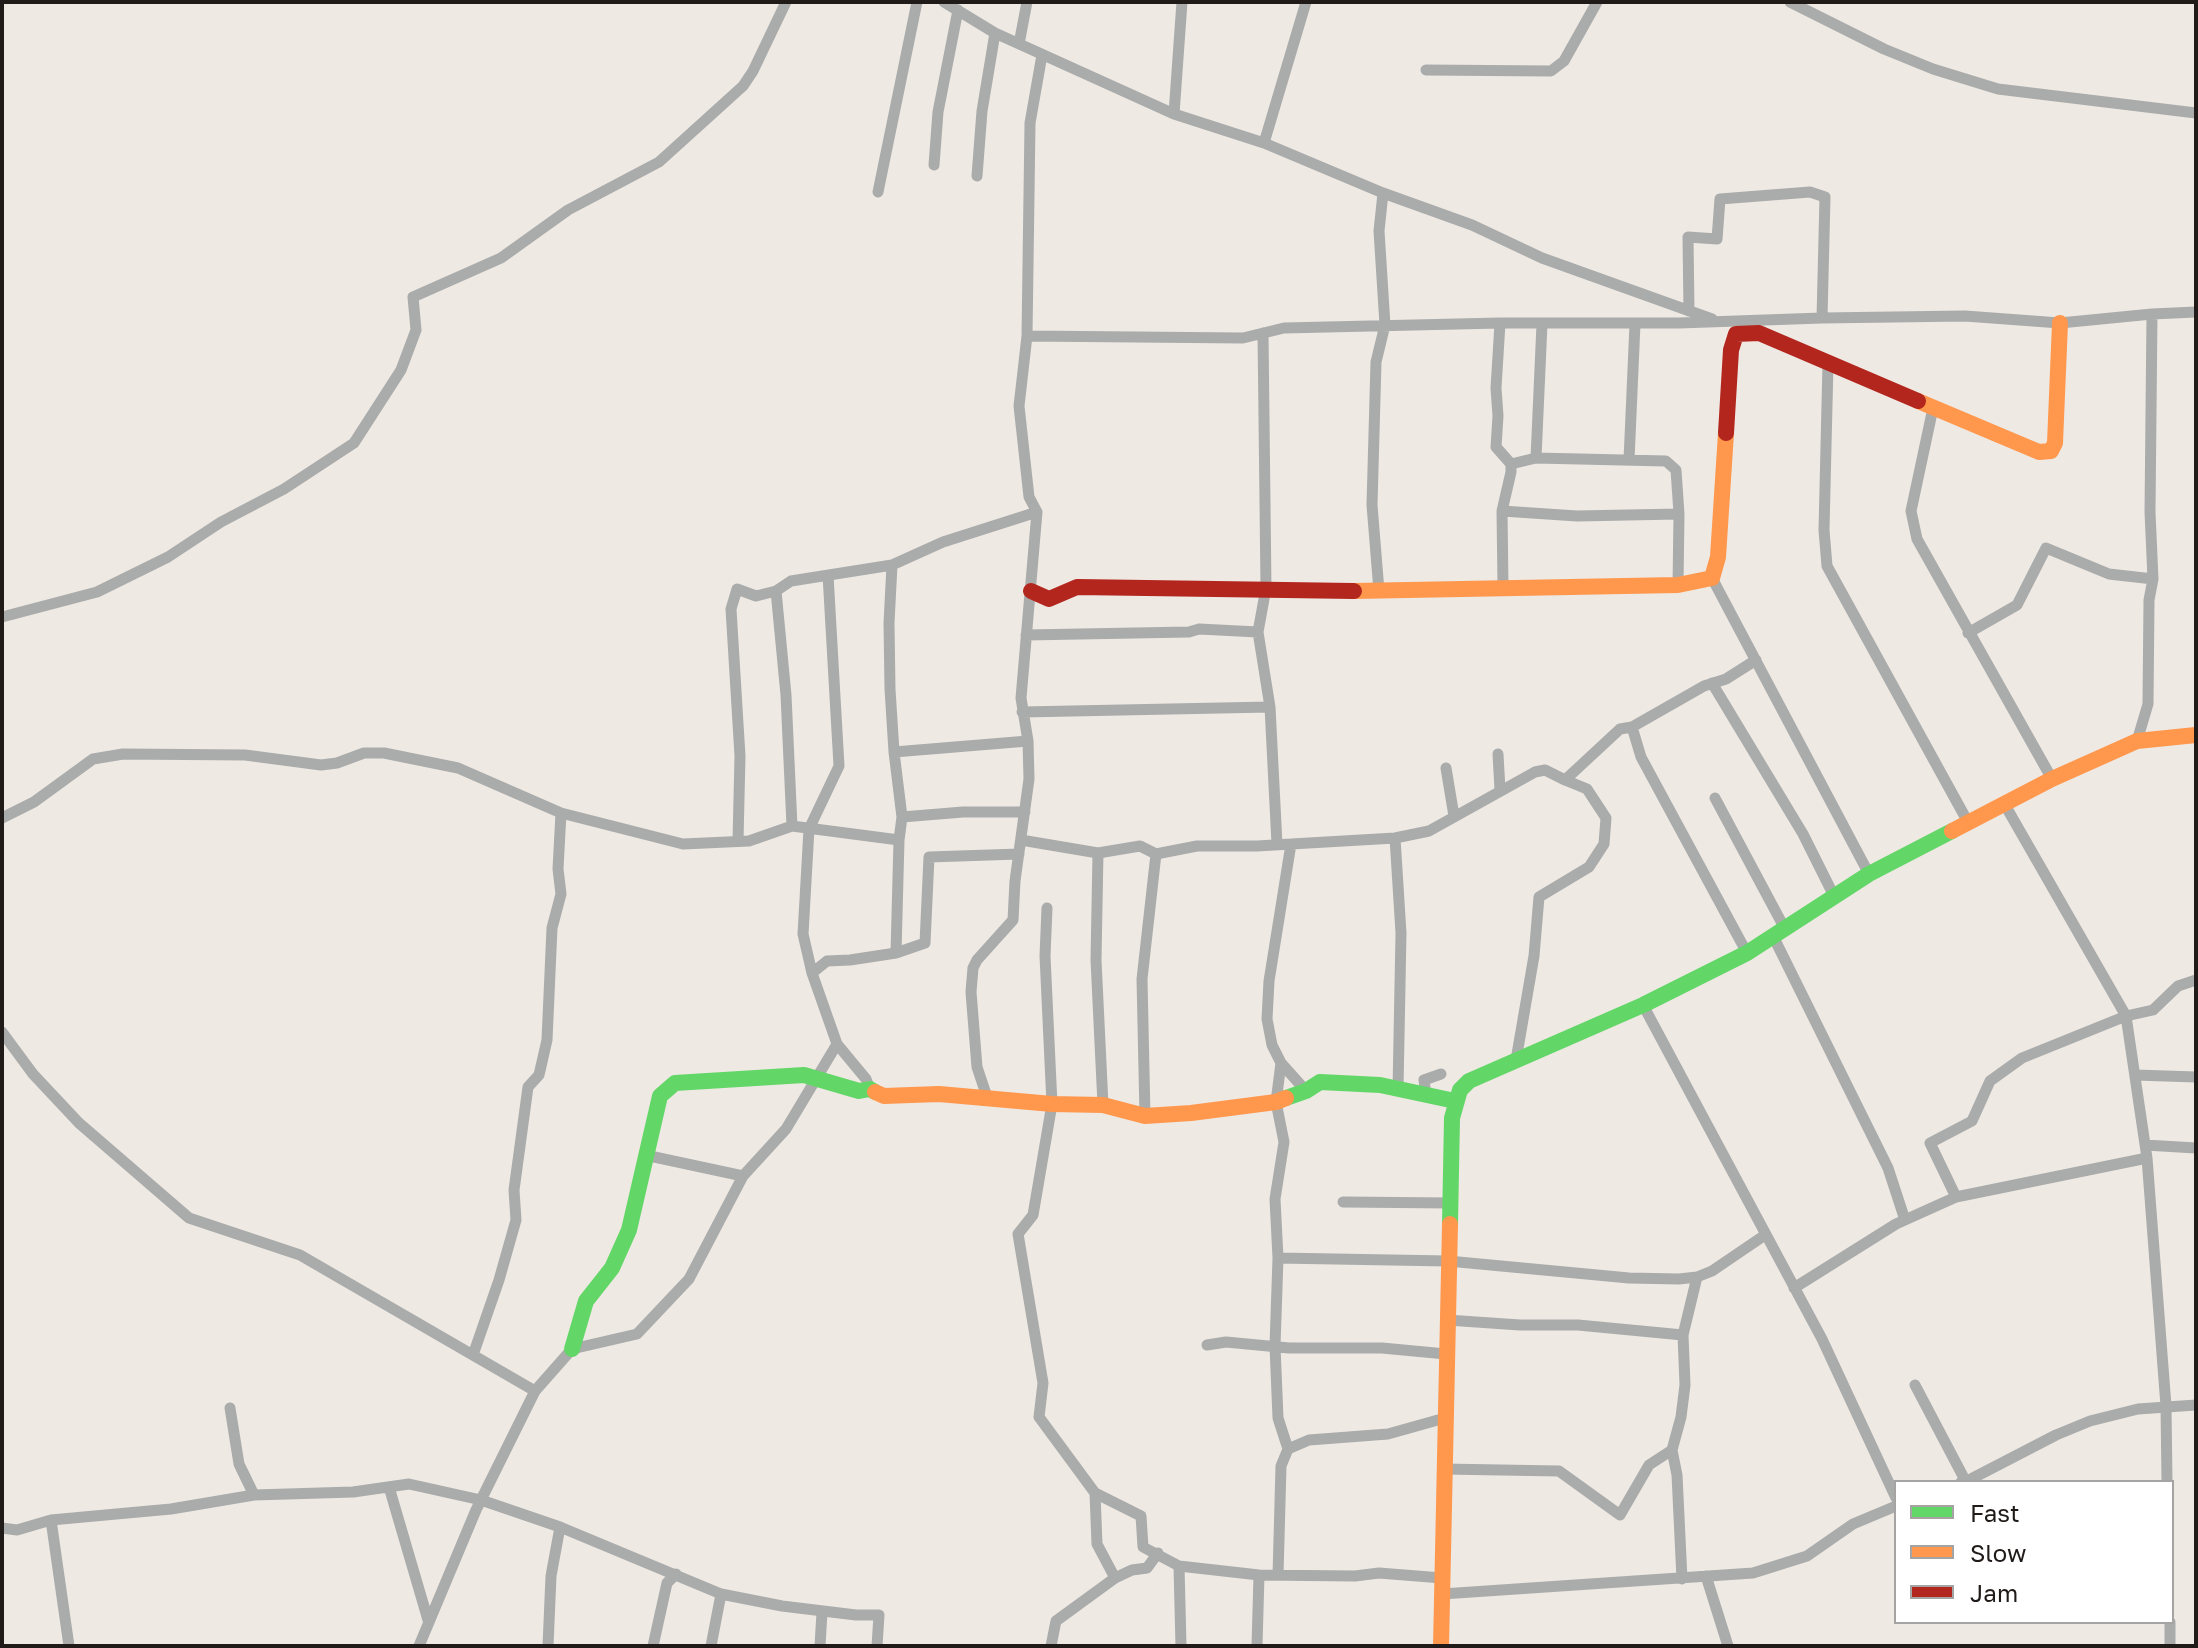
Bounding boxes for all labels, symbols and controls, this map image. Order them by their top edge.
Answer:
legend [1894,1480,2174,1624]
text: Fast [1970,1498,2020,1527]
text: Slow [1970,1538,2026,1567]
text: Jam [1970,1578,2018,1607]

